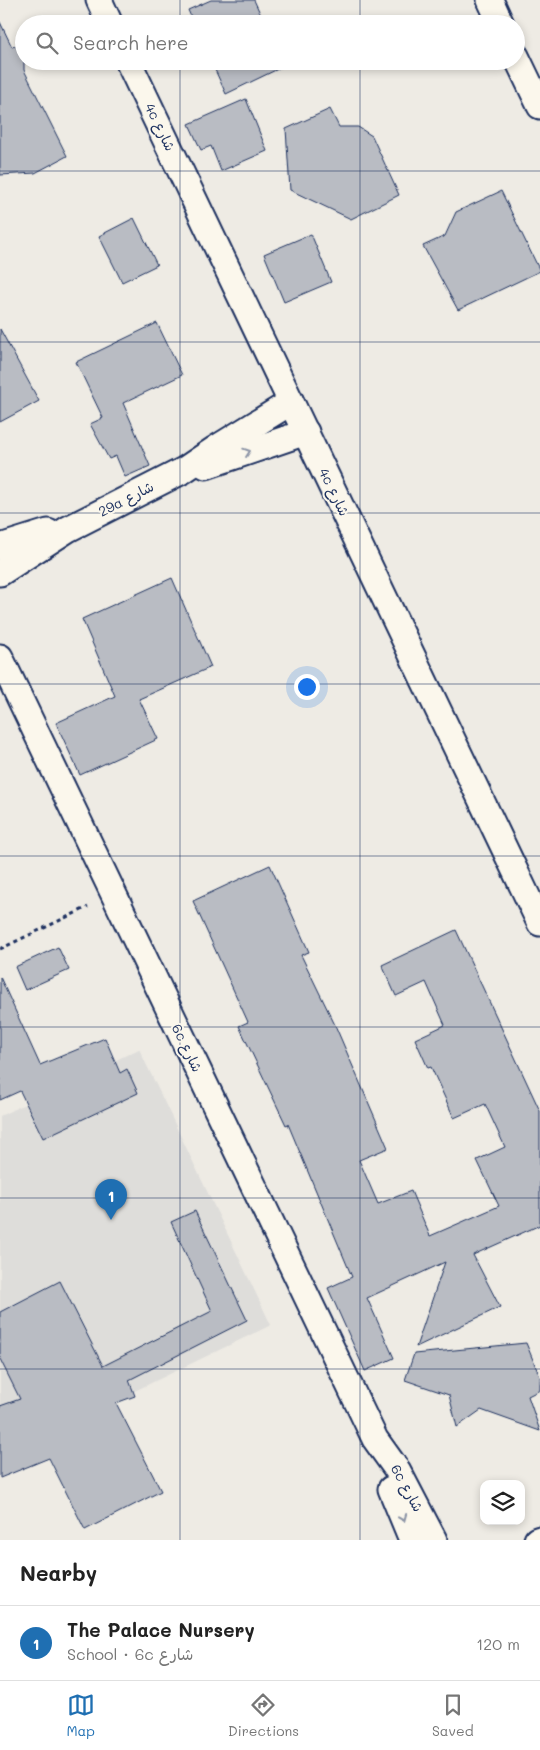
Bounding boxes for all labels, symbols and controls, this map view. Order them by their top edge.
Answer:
search box [15,15,525,70]
icon: search [33,29,61,57]
text: Search here [73,30,189,55]
street label: 4c شارع [140,100,180,154]
one-way arrow [243,448,251,458]
street label: 4c شارع [314,465,354,519]
street label: 29a شارع [95,477,157,521]
your location [294,674,320,700]
street label: 6c شارع [167,1020,207,1076]
pin: 1 [95,1179,127,1220]
street label: 6c شارع [386,1461,428,1515]
map controls [480,1480,525,1525]
button: layers [480,1480,525,1525]
one-way arrow [397,1513,407,1522]
text: Nearby [20,1559,97,1586]
text: The Palace Nursery [67,1617,255,1642]
text: 1 [32,1633,40,1654]
text: 120 m [476,1633,520,1654]
text: School · 6c شارع [67,1643,193,1664]
tab: Map [66,1691,95,1740]
tab: Directions [228,1691,299,1740]
tab: Saved [432,1691,474,1740]

